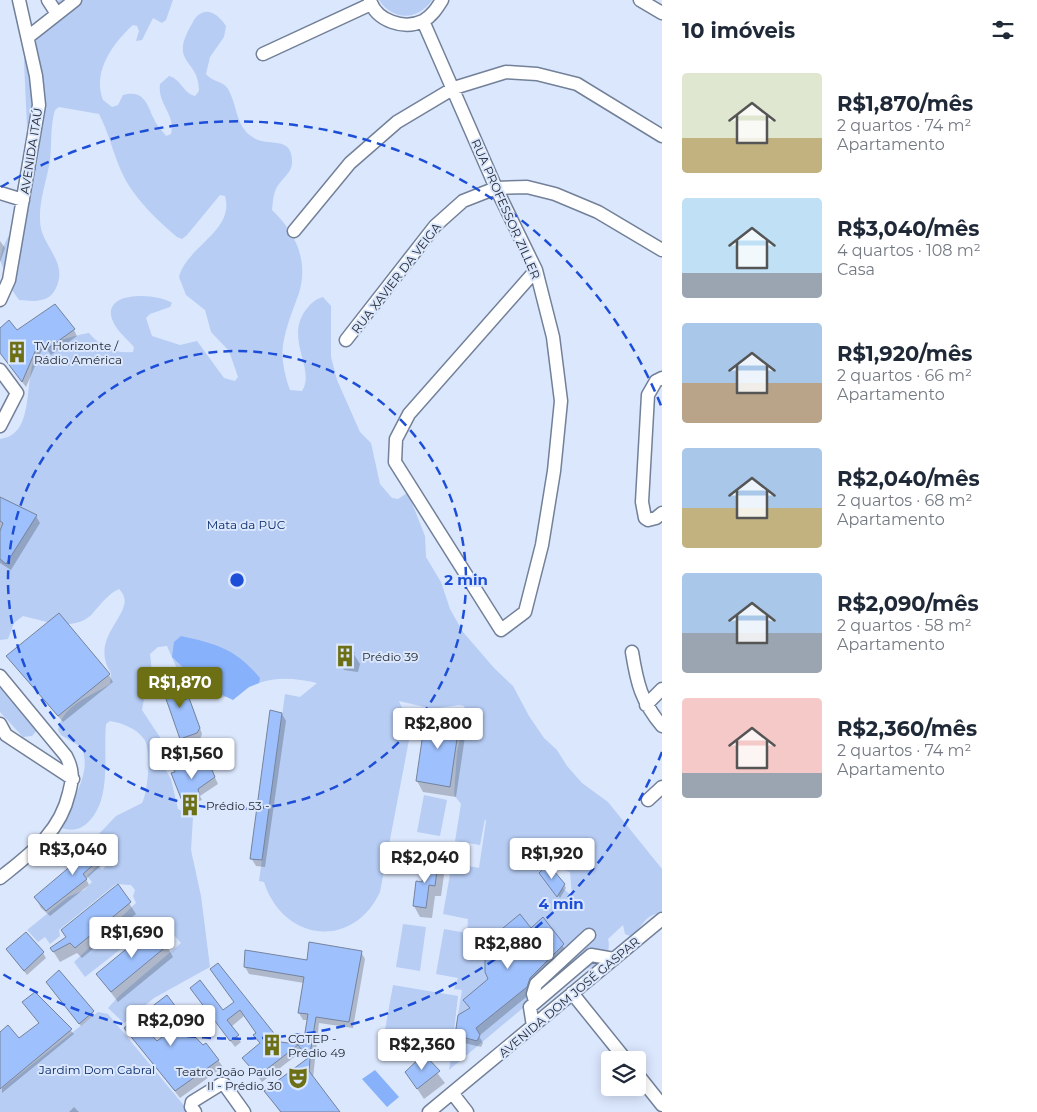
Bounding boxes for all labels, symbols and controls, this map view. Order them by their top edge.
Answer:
icon: filters [989,16,1017,44]
text: 10 imóveis [682,18,795,43]
text: R$1,870/mês [837,91,973,116]
icon: home [722,93,782,153]
street label: AVENIDA ITAÚ [17,107,45,195]
text: 2 quartos · 74 m² [837,116,971,135]
text: Apartamento [837,135,945,154]
street label: RUA PROFESSOR ZILLER [468,137,544,282]
text: R$3,040/mês [837,216,979,241]
icon: home [722,218,782,278]
street label: RUA XAVIER DA VEIGA [348,219,444,336]
text: 4 quartos · 108 m² [837,241,981,260]
text: Casa [837,260,875,279]
place label: TV Horizonte / Rádio América [34,338,122,367]
building icon: TV Horizonte / Rádio América [4,339,30,365]
text: R$1,920/mês [837,341,972,366]
icon: home [722,343,782,403]
text: 2 quartos · 66 m² [837,366,972,385]
text: Apartamento [837,385,945,404]
text: R$2,040/mês [837,466,980,491]
icon: home [722,468,782,528]
text: 2 quartos · 68 m² [837,491,972,510]
text: Apartamento [837,510,945,529]
park label: Mata da PUC [207,517,286,532]
text: 2 min [444,570,488,589]
centre of rings [228,571,246,589]
text: R$2,090/mês [837,591,979,616]
icon: home [722,593,782,653]
text: 2 quartos · 58 m² [837,616,972,635]
text: Apartamento [837,635,945,654]
building icon: Prédio 39 [332,643,358,669]
place label: Prédio 39 [362,649,418,664]
pin: R$1,870 [134,666,226,709]
text: R$1,870 [148,673,212,692]
pin: R$2,800 [392,708,484,750]
text: R$2,800 [404,714,472,733]
text: R$2,360/mês [837,716,977,741]
icon: home [722,718,782,778]
pin: R$1,560 [146,738,238,780]
text: 2 quartos · 74 m² [837,741,971,760]
text: R$1,560 [161,744,223,763]
text: Apartamento [837,760,945,779]
building icon: Prédio 53 - [177,792,203,818]
place label: Prédio 53 - [206,798,270,813]
pin: R$3,040 [27,834,119,876]
pin: R$1,920 [506,838,598,880]
text: R$3,040 [39,840,107,859]
pin: R$2,040 [379,842,471,884]
text: R$1,920 [521,844,583,863]
text: R$2,040 [391,848,459,867]
text: 4 min [538,894,584,913]
pin: R$1,690 [86,916,178,959]
text: R$1,690 [100,923,164,942]
pin: R$2,880 [462,928,554,970]
street label: AVENIDA DOM JOSÉ GASPAR [496,933,643,1060]
text: R$2,880 [474,934,542,953]
pin: R$2,090 [125,1004,217,1047]
text: R$2,090 [137,1011,205,1030]
pin: R$2,360 [376,1028,468,1071]
place label: CGTEP - Prédio 49 [288,1031,345,1060]
building icon: CGTEP - Prédio 49 [259,1032,285,1058]
text: R$2,360 [389,1035,455,1054]
map controls [601,1051,646,1096]
button: layers [601,1051,646,1096]
park label: Jardim Dom Cabral [38,1062,155,1077]
place label: Teatro João Paulo II - Prédio 30 [176,1064,282,1093]
theatre icon: Teatro João Paulo II - Prédio 30 [285,1065,311,1091]

